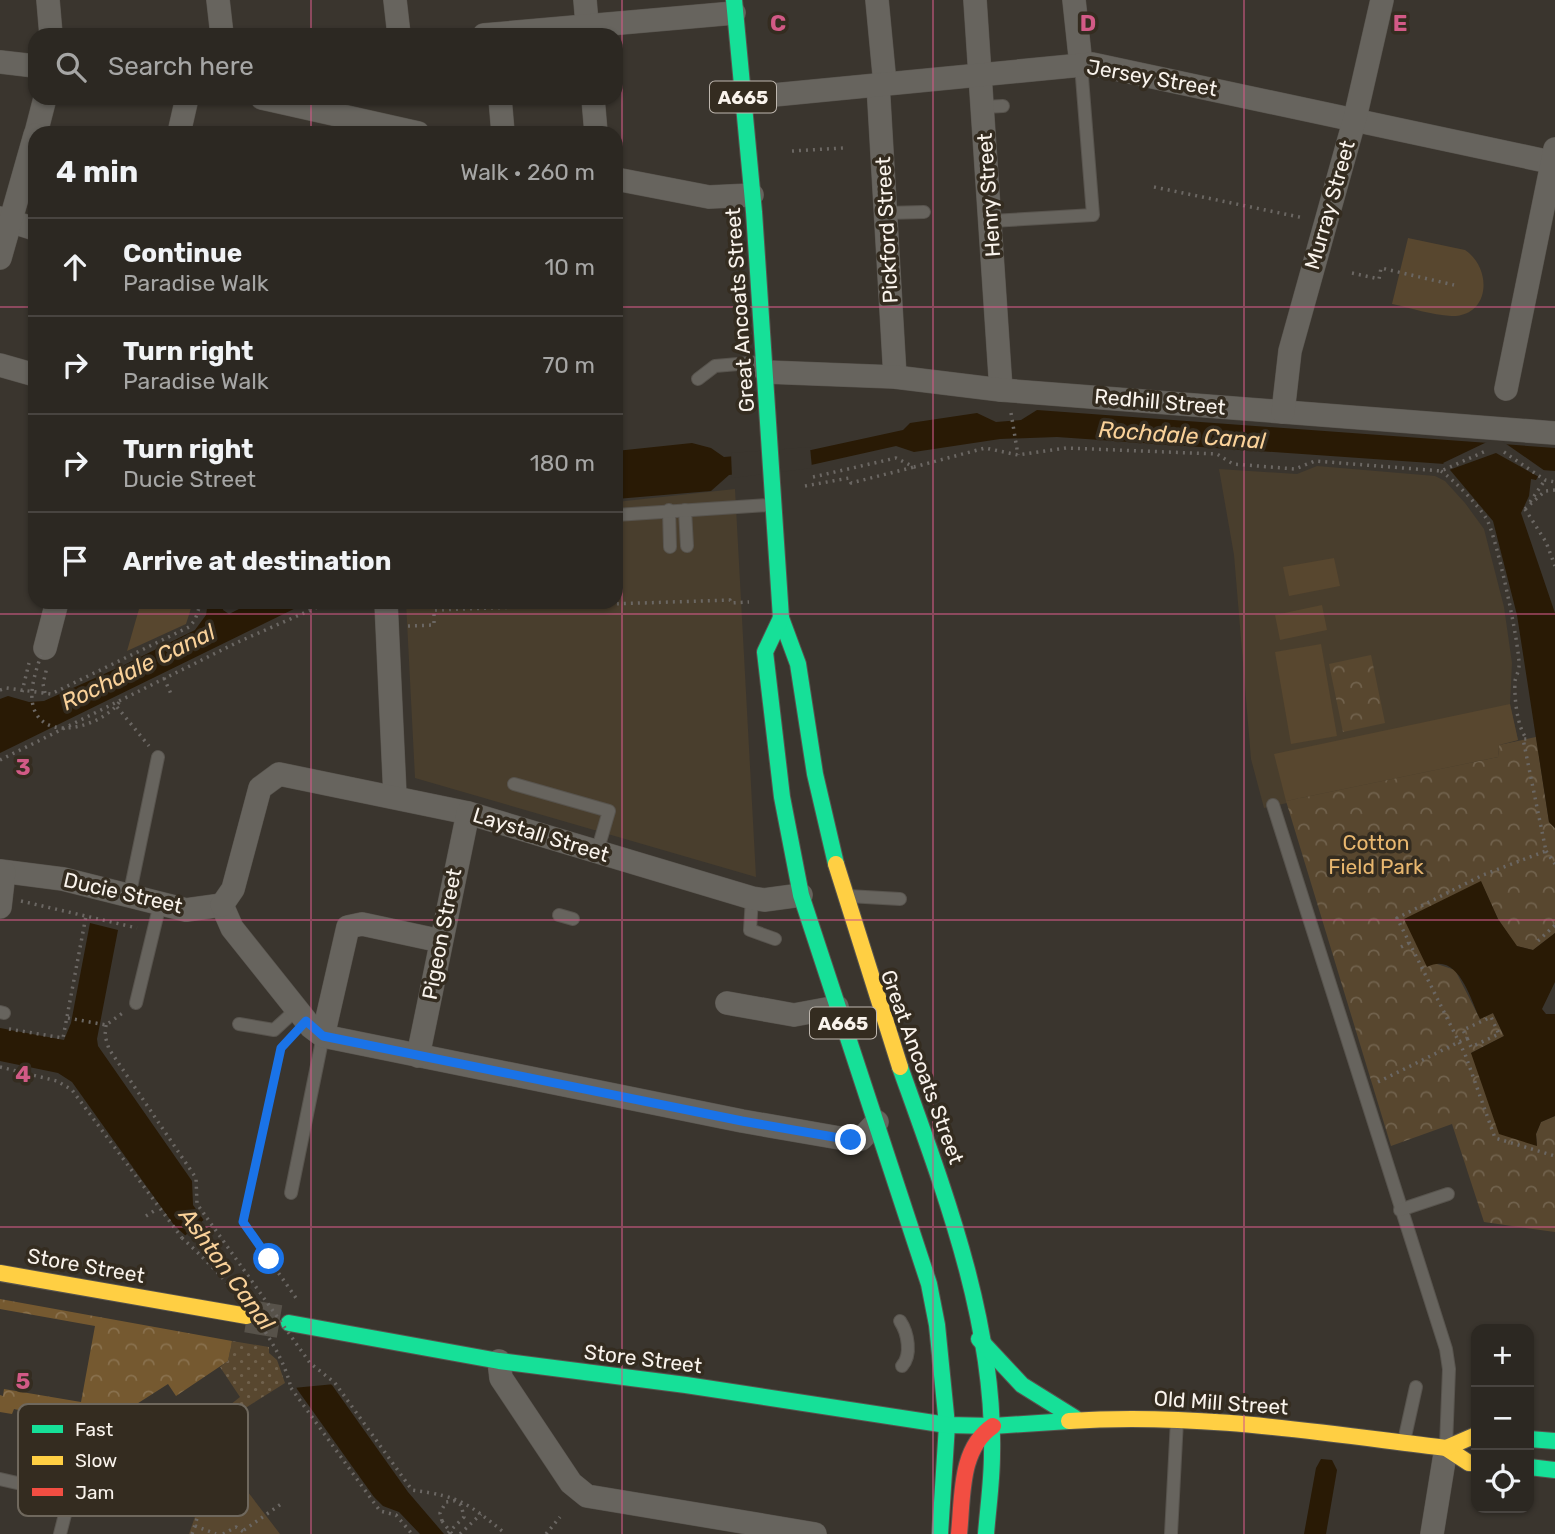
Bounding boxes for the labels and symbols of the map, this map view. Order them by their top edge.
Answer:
text: C [770,9,786,37]
text: D [1080,9,1096,37]
text: E [1393,9,1407,37]
street label: Jersey Street [1085,54,1219,101]
road number: A665 [710,82,776,113]
street label: Henry Street [972,132,1005,258]
street label: Murray Street [1299,137,1360,272]
street label: Pickford Street [870,156,903,304]
street label: Great Ancoats Street [720,207,759,413]
street label: Redhill Street [1093,383,1227,420]
water label: Rochdale Canal [1097,415,1267,455]
water label: Rochdale Canal [56,617,220,716]
text: 3 [15,753,31,781]
street label: Laystall Street [470,802,612,867]
park label: Cotton Field Park [1328,830,1424,879]
street label: Pigeon Street [417,866,467,1002]
street label: Ducie Street [61,867,185,918]
street label: Great Ancoats Street [876,966,969,1167]
road number: A665 [810,1007,876,1038]
text: 4 [15,1060,31,1088]
route end [835,1124,866,1155]
water label: Ashton Canal [173,1202,281,1336]
street label: Store Street [25,1243,147,1288]
route start [253,1243,284,1274]
street label: Store Street [583,1339,704,1378]
text: 5 [16,1367,31,1395]
street label: Old Mill Street [1153,1385,1289,1420]
legend [18,1404,248,1516]
text: Fast [75,1418,114,1441]
text: Slow [75,1449,117,1472]
text: Jam [75,1481,114,1504]

